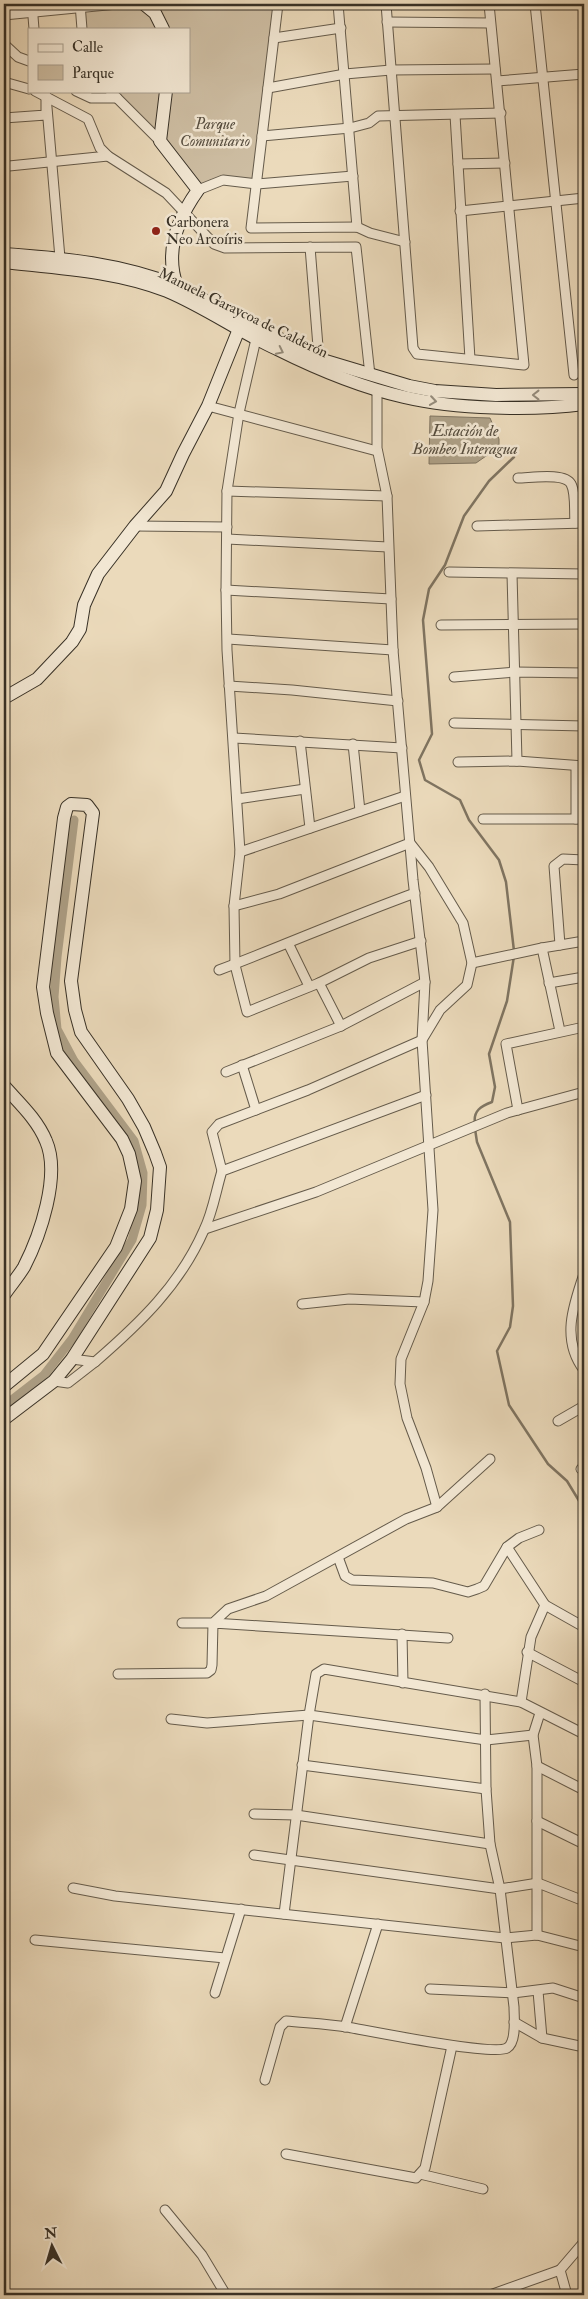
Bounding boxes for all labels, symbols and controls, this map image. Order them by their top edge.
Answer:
legend [28,28,190,92]
text: Calle [72,38,103,57]
text: Parque [72,64,114,83]
park label: Parque Comunitario [180,115,250,151]
place label: Carbonera Neo Arcoíris [166,213,243,249]
marker: Carbonera Neo Arcoíris [150,225,162,237]
street label: Manuela Garaycoa de Calderón [155,264,331,363]
one-way arrow [275,344,284,355]
one-way arrow [531,390,539,400]
one-way arrow [429,396,438,406]
water label: Estación de Bombeo Interagua [411,421,518,459]
north arrow [28,2222,78,2272]
text: N [43,2224,58,2243]

